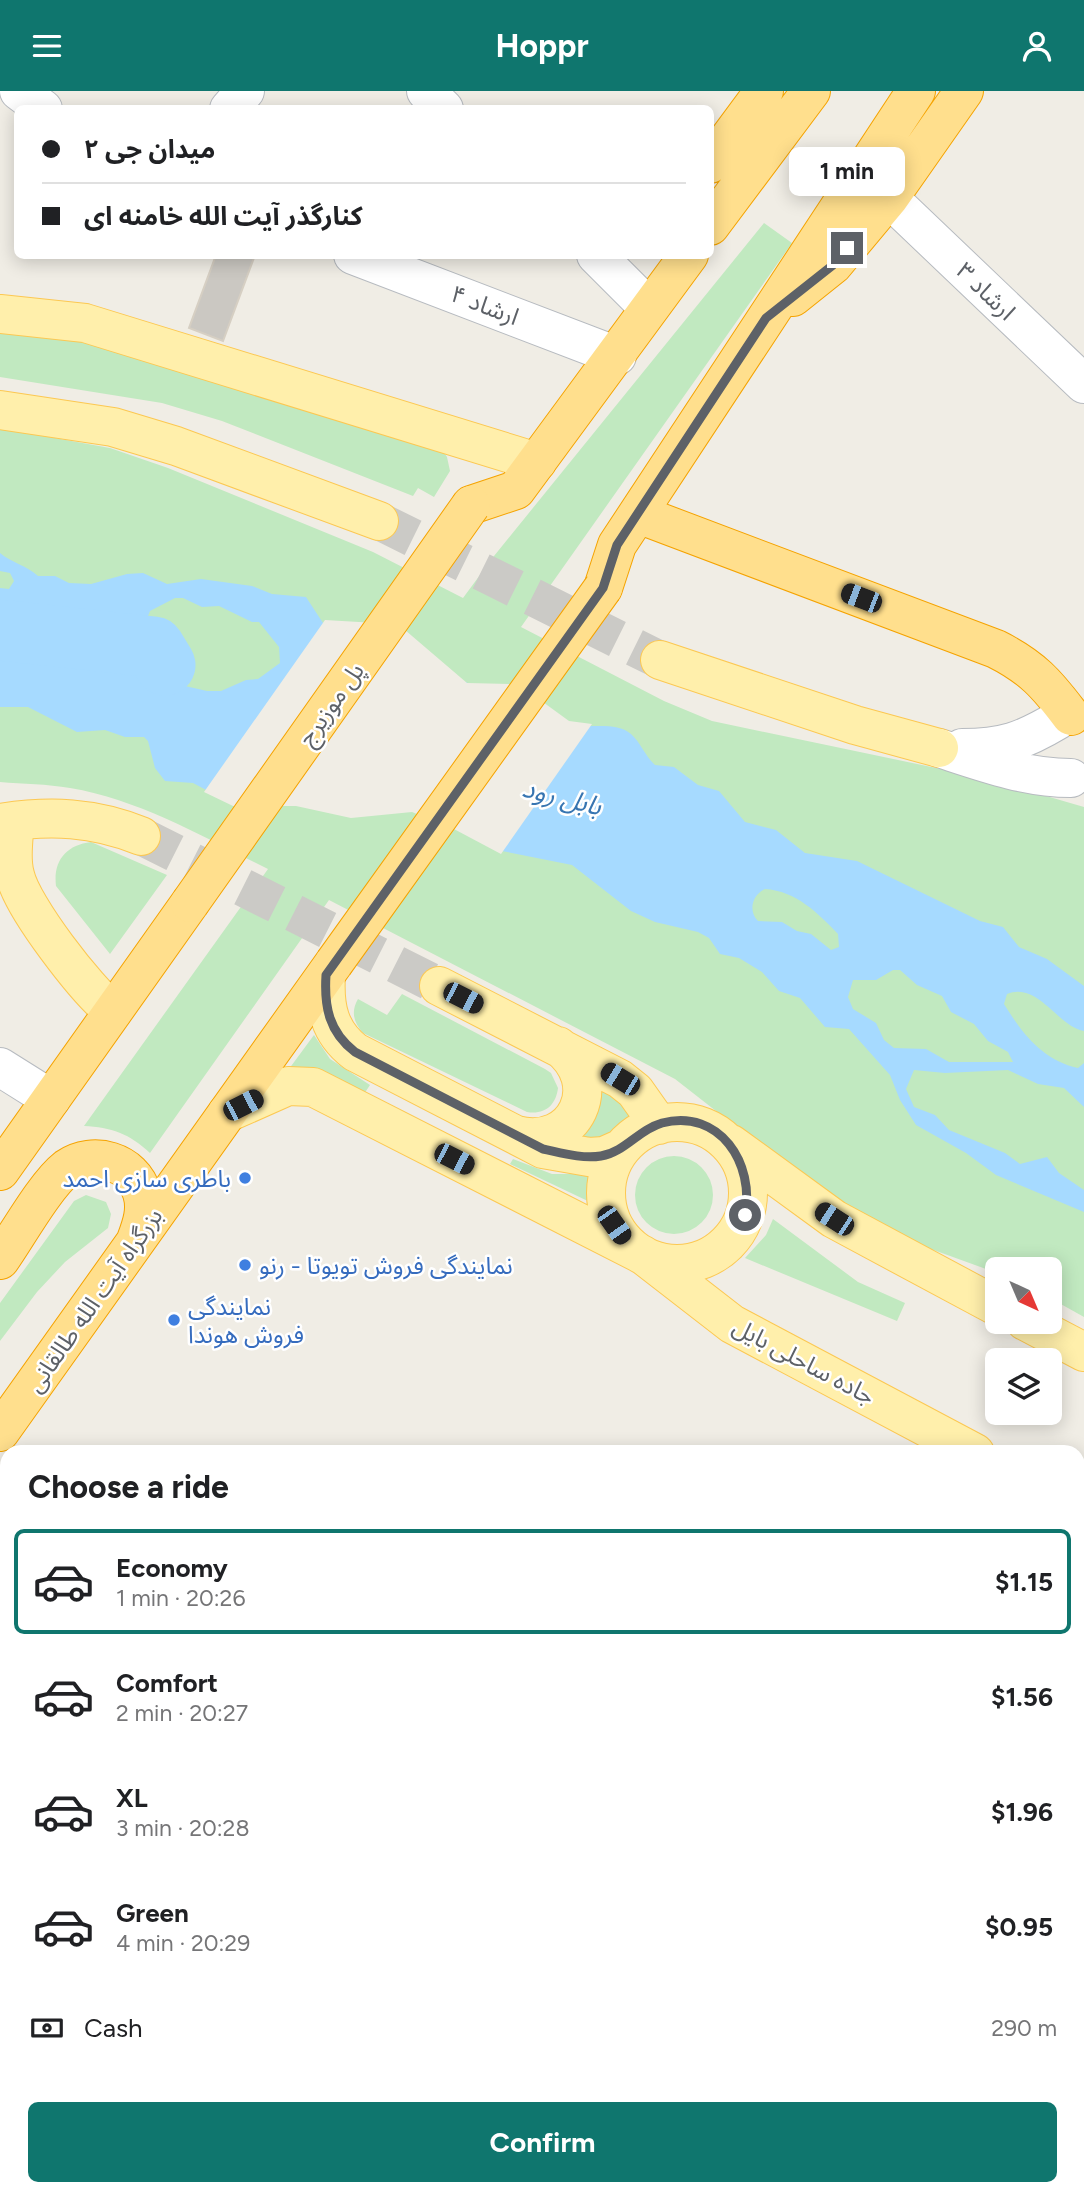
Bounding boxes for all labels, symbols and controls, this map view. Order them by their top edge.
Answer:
icon: menu [28,27,66,65]
text: Hoppr [495,27,589,65]
icon: person [1018,27,1056,65]
text: میدان جی ۲ [84,133,215,165]
callout: 1 min [789,146,905,195]
text: 1 min [820,157,874,185]
text: کنارگذر آیت الله خامنه ای [84,200,363,232]
route end [831,232,863,264]
street label: ارشاد ۳ [950,256,1022,326]
street label: ارشاد ۴ [447,279,523,331]
car [838,581,885,615]
street label: پل موزیرج [292,657,372,753]
water label: بابل رود [519,772,606,823]
car [440,979,487,1017]
car [597,1059,644,1099]
car [220,1086,267,1124]
car [431,1140,478,1178]
place label: باطری سازی احمد [62,1164,231,1193]
marker: باطری سازی احمد [237,1170,253,1186]
route start [729,1199,761,1231]
car [811,1199,858,1239]
street label: بزرگراه آیت الله طالقانی [20,1202,168,1398]
car [594,1202,635,1248]
place label: نمایندگی فروش تویوتا - رنو [259,1251,513,1280]
marker: نمایندگی فروش تویوتا - رنو [237,1257,253,1273]
north arrow [985,1257,1062,1333]
map controls [985,1257,1062,1425]
place label: نمایندگی فروش هوندا [188,1292,304,1349]
street label: جاده ساحلی بایل [728,1311,880,1411]
marker: نمایندگی فروش هوندا [166,1312,182,1328]
button: layers [985,1348,1062,1425]
text: Choose a ride [28,1468,229,1506]
icon: car [32,1550,95,1613]
text: Economy [116,1552,228,1584]
text: $1.15 [995,1566,1053,1598]
text: 1 min · 20:26 [116,1584,245,1612]
icon: car [32,1665,95,1728]
text: Comfort [116,1667,218,1699]
text: $1.56 [991,1681,1053,1713]
text: 2 min · 20:27 [116,1699,248,1727]
icon: car [32,1780,95,1843]
text: XL [116,1782,148,1814]
text: $1.96 [991,1796,1053,1828]
text: 3 min · 20:28 [116,1814,250,1842]
icon: car [32,1895,95,1958]
text: Green [116,1897,189,1929]
text: $0.95 [985,1911,1053,1943]
text: 4 min · 20:29 [116,1929,250,1957]
icon: cash [28,2009,66,2047]
text: Cash [84,2012,143,2044]
text: 290 m [991,2014,1057,2042]
button: Confirm [28,2102,1057,2182]

